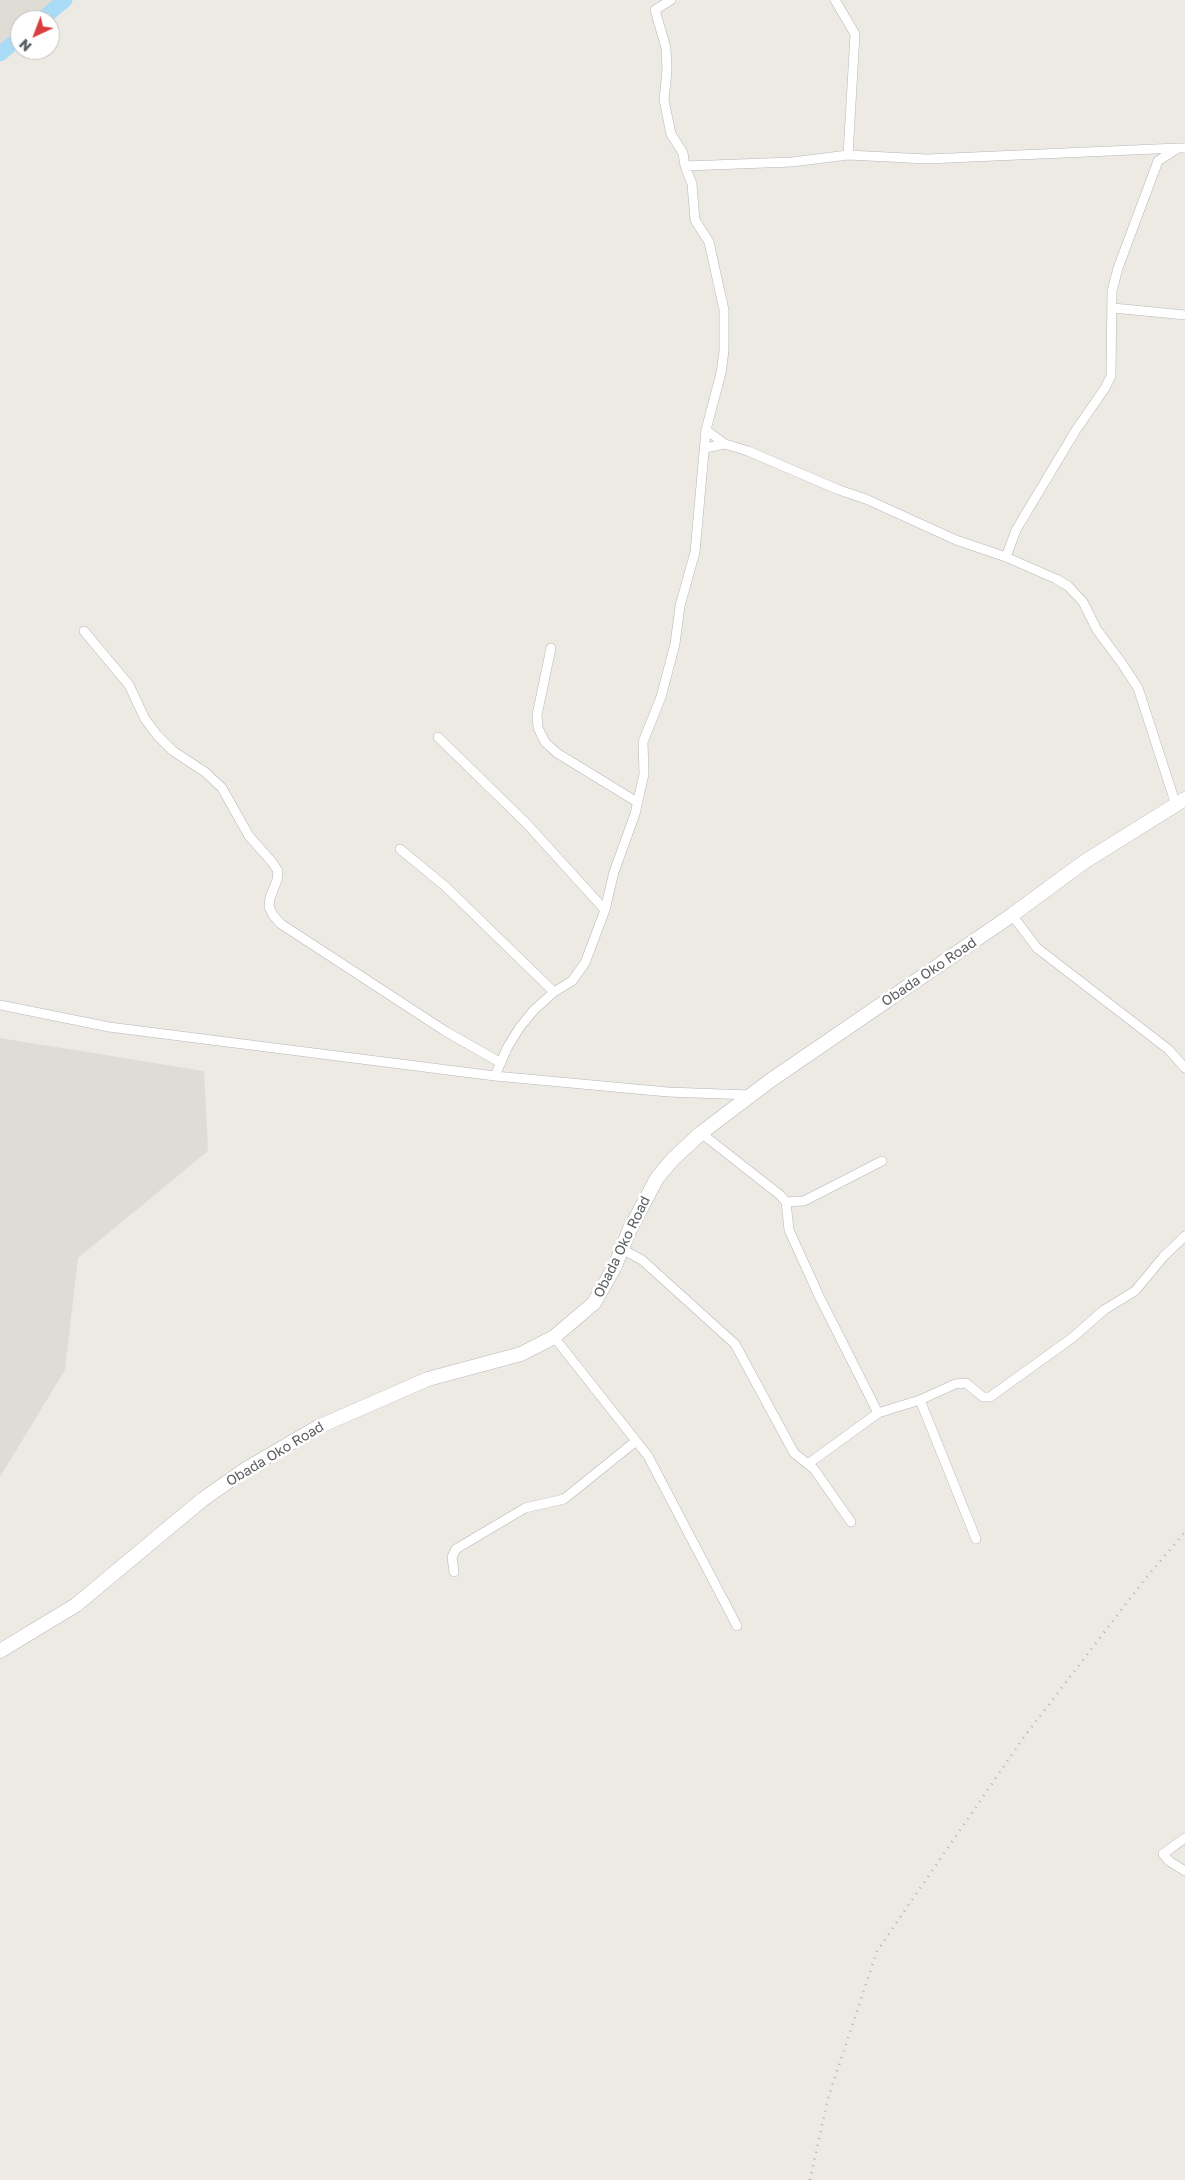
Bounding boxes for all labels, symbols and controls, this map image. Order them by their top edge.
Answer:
north arrow [10,10,60,60]
text: N [15,36,35,55]
street label: Obada Oko Road [878,934,980,1010]
street label: Obada Oko Road [590,1193,654,1301]
street label: Obada Oko Road [223,1418,327,1490]

